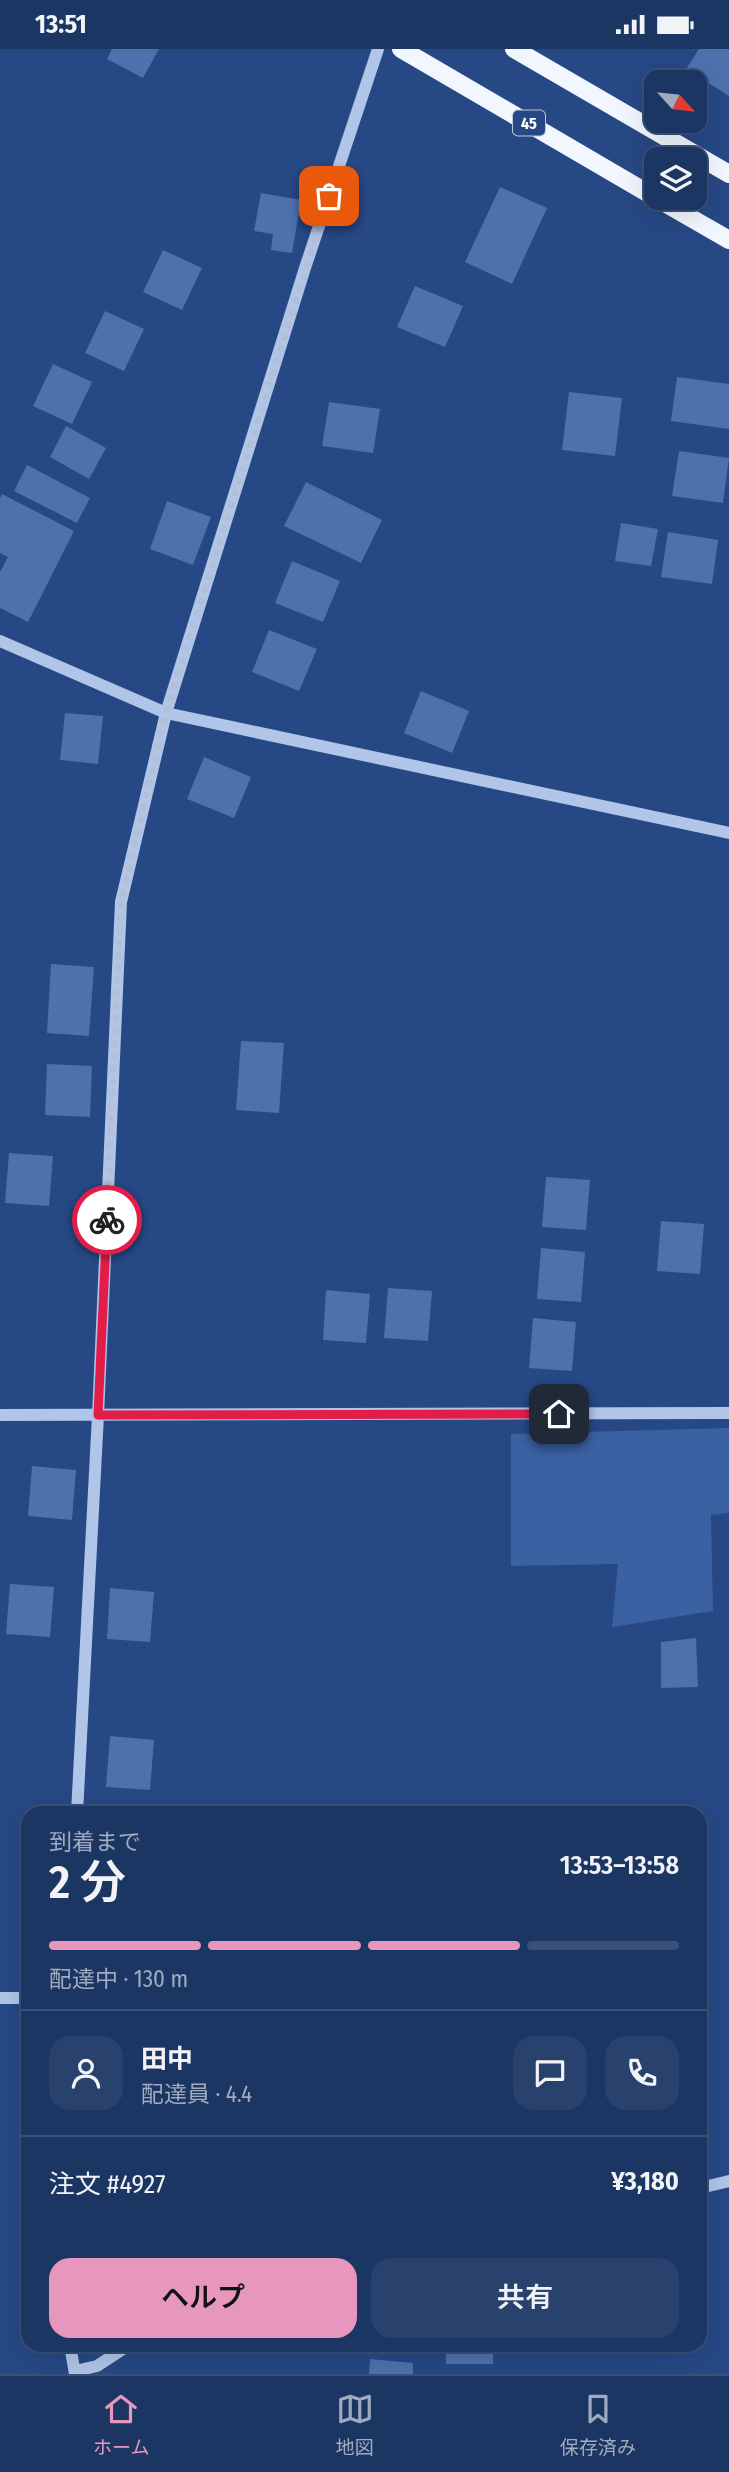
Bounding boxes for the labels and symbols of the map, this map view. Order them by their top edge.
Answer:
north arrow [644,70,707,133]
road number: 45 [513,110,545,135]
pin [299,166,359,226]
courier [72,1185,142,1255]
pin [529,1384,589,1444]

